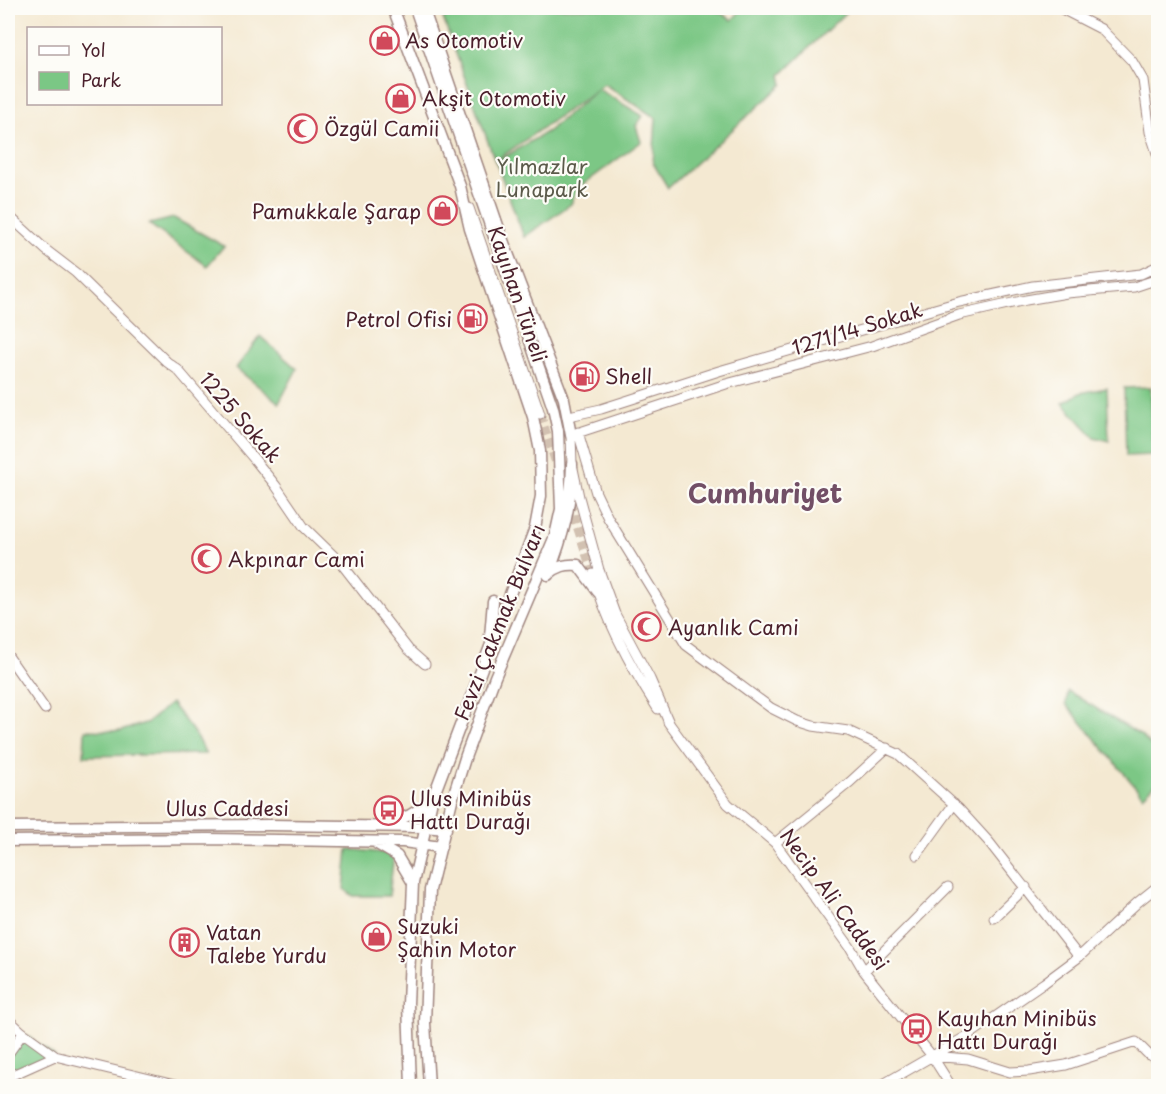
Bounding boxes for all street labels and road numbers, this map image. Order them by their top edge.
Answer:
street label: Kayıhan Tüneli [481,222,555,366]
street label: 1271/14 Sokak [788,294,926,362]
street label: 1225 Sokak [193,365,289,469]
street label: Fevzi Çakmak Bulvarı [446,519,552,725]
street label: Ulus Caddesi [165,793,289,823]
street label: Necip Ali Caddesi [773,822,897,976]

